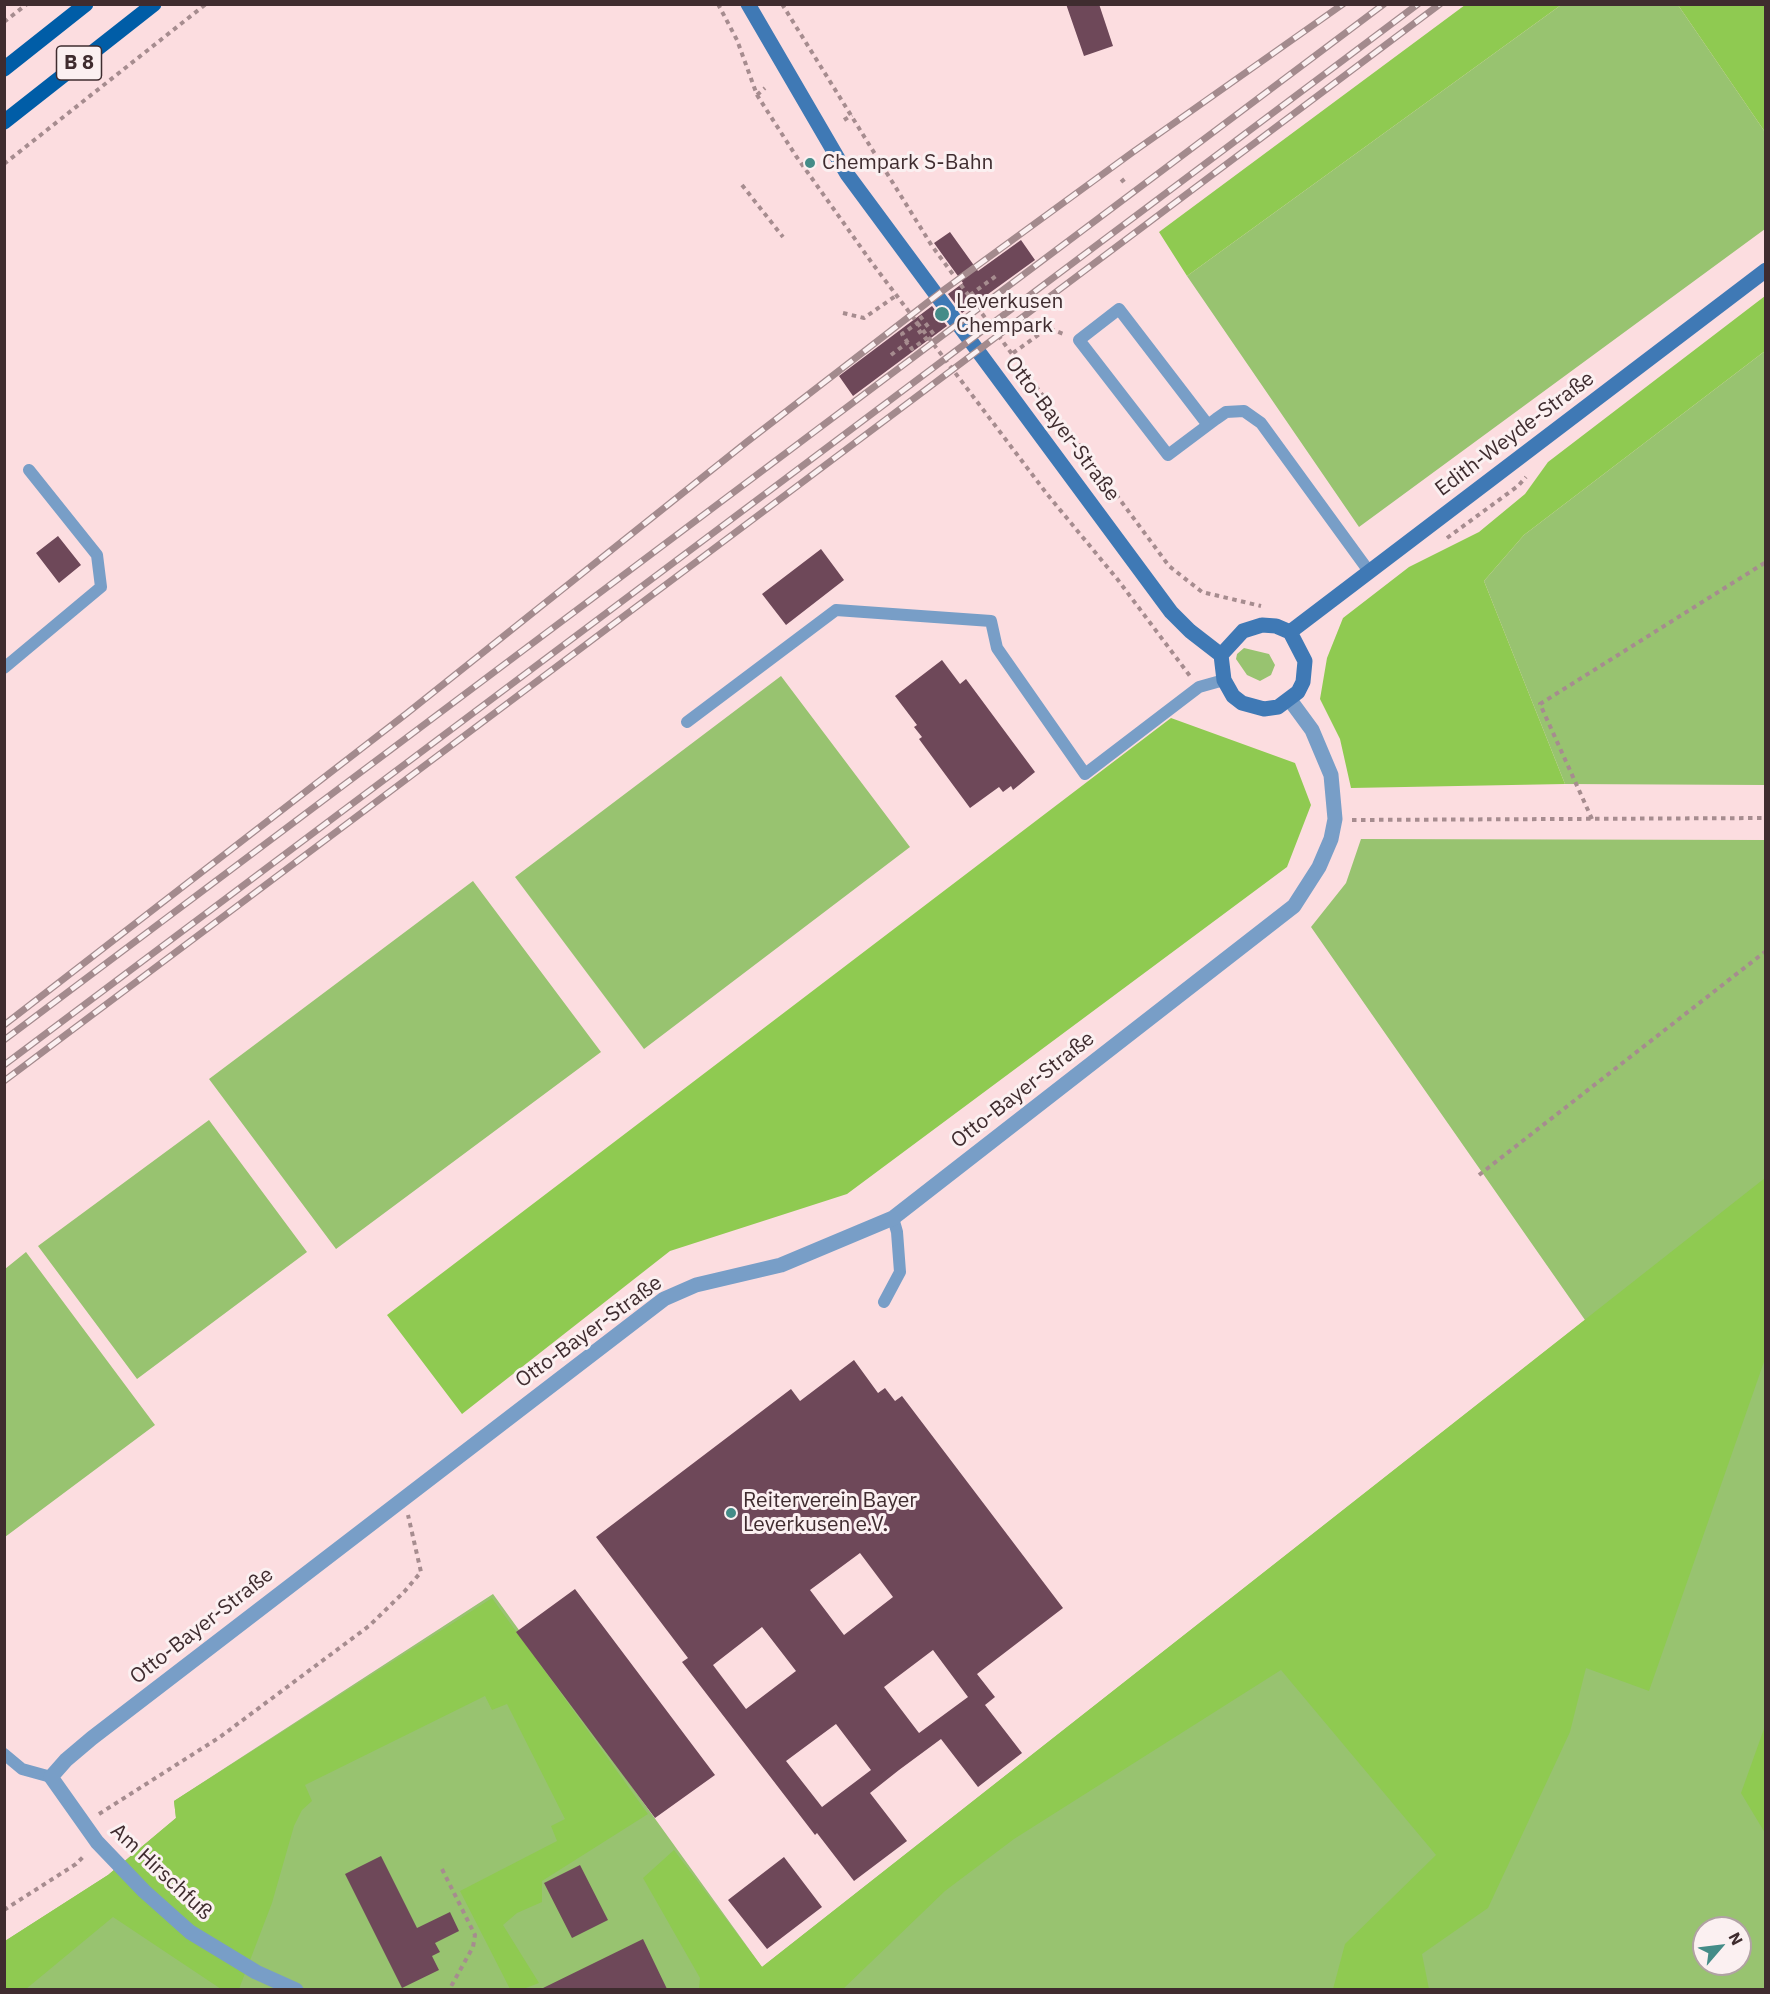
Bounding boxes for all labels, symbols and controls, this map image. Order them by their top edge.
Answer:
road number: B 8 [56,46,101,80]
place label: Chempark S-Bahn [822,150,994,176]
marker: Chempark S-Bahn [803,156,817,170]
place label: Leverkusen Chempark [956,289,1064,339]
marker: Leverkusen Chempark [933,305,951,323]
street label: Otto-Bayer-Straße [999,352,1125,506]
street label: Edith-Weyde-Straße [1431,366,1599,502]
street label: Otto-Bayer-Straße [946,1026,1100,1154]
street label: Otto-Bayer-Straße [511,1270,667,1394]
place label: Reiterverein Bayer Leverkusen e.V. [743,1488,917,1538]
marker: Reiterverein Bayer Leverkusen e.V. [724,1506,738,1520]
street label: Otto-Bayer-Straße [125,1562,279,1690]
street label: Am Hirschfuß [105,1819,217,1925]
north arrow [1692,1916,1752,1976]
text: N [1725,1929,1748,1948]

